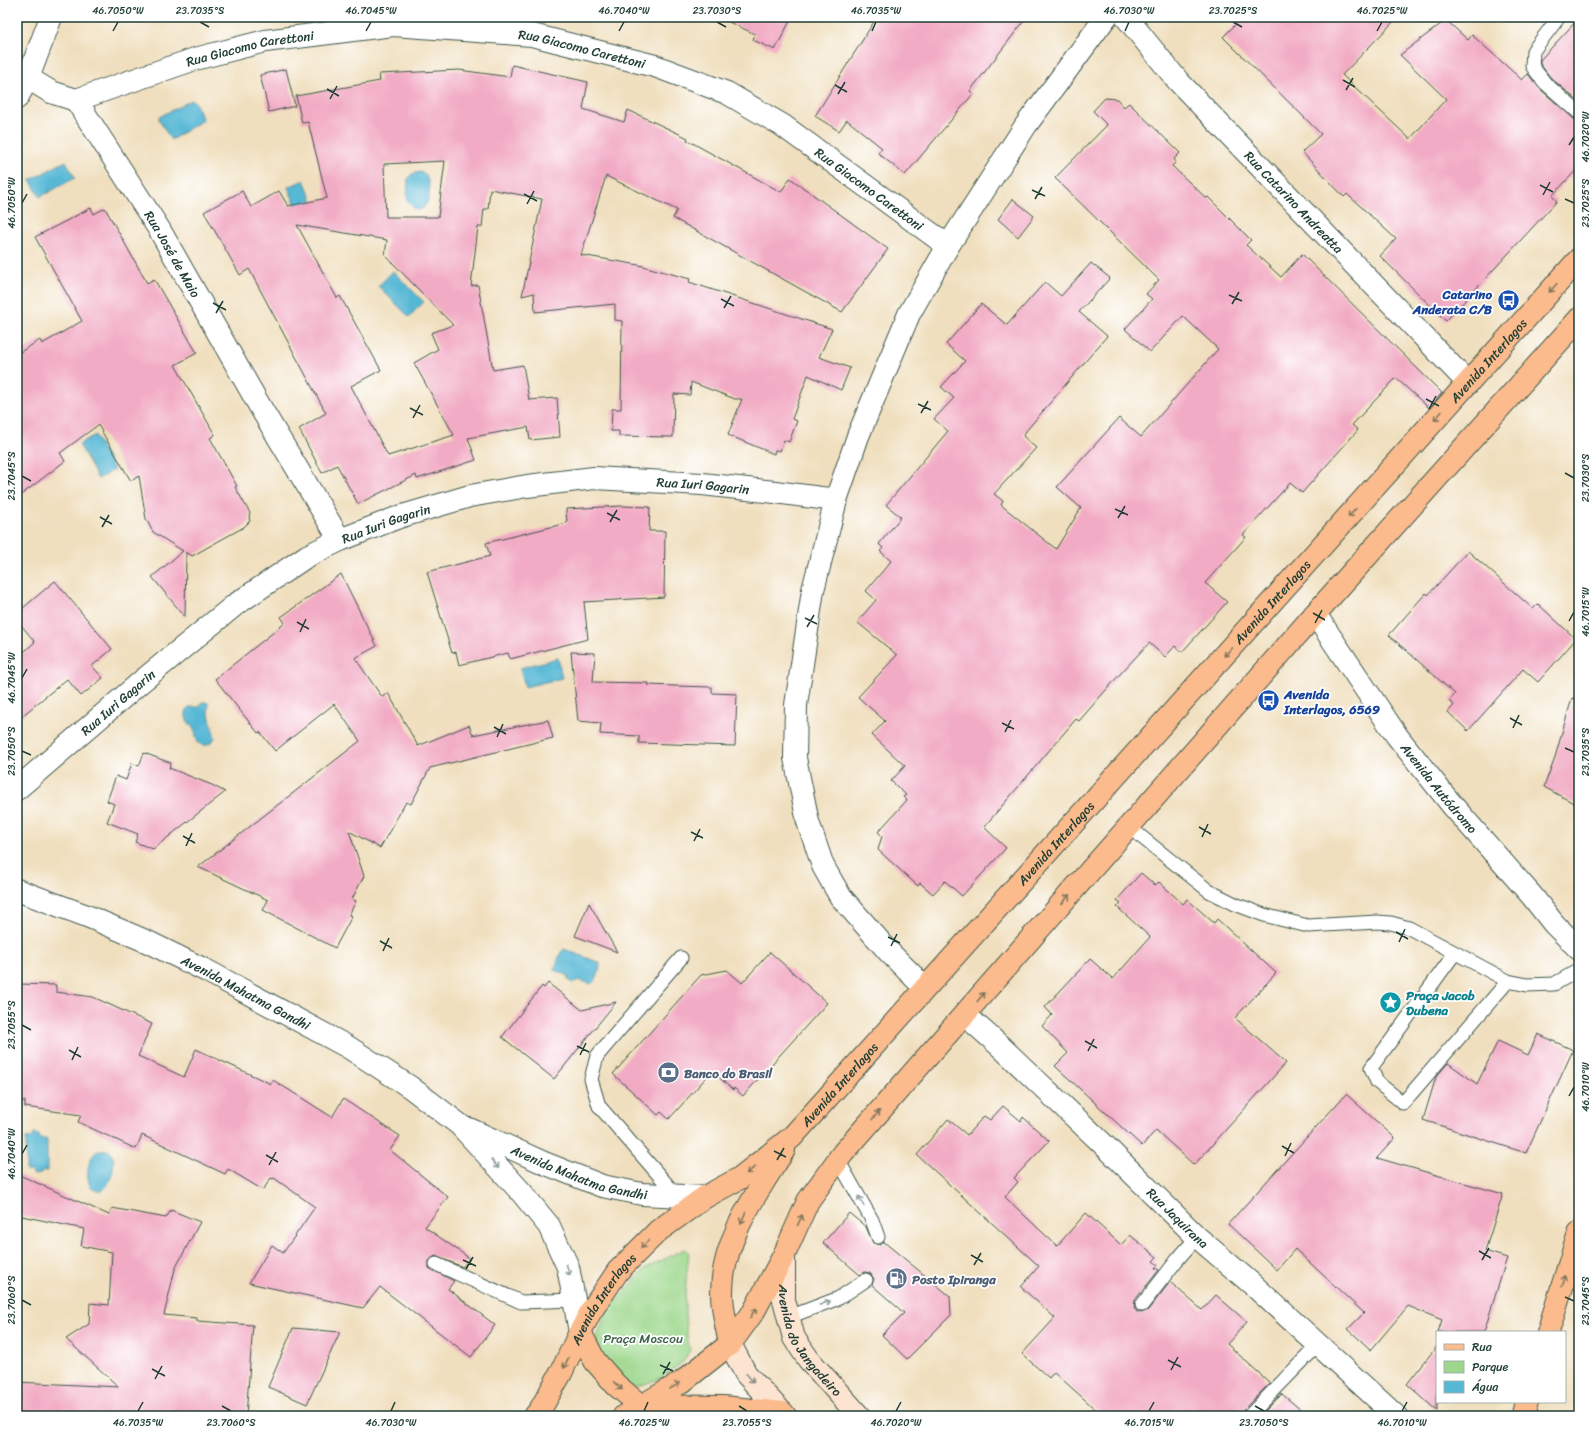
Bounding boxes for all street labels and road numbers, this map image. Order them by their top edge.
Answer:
street label: Rua Giacomo Carettoni [517,23,648,75]
street label: Rua Giacomo Carettoni [183,24,316,73]
street label: Rua Giacomo Carettoni [810,141,929,237]
street label: Rua Catarino Andreatta [1238,145,1349,259]
street label: Rua José de Maio [138,206,207,302]
street label: Avenida Interlagos [1443,313,1533,409]
street label: Rua Iuri Gagarin [656,470,750,501]
street label: Rua Iuri Gagarin [338,497,433,550]
street label: Avenida Interlagos [1227,554,1317,650]
street label: Rua Iuri Gagarin [75,663,161,742]
street label: Avenida Autódromo [1394,737,1483,839]
street label: Avenida Interlagos [1011,795,1101,892]
street label: Avenida Mahatma Gandhi [176,949,315,1037]
street label: Avenida Interlagos [795,1037,884,1133]
street label: Avenida Mahatma Gandhi [506,1138,648,1206]
street label: Rua Jaquirana [1141,1182,1214,1255]
street label: Avenida Interlagos [564,1247,643,1350]
street label: Avenida do Jangadeiro [772,1283,848,1402]

